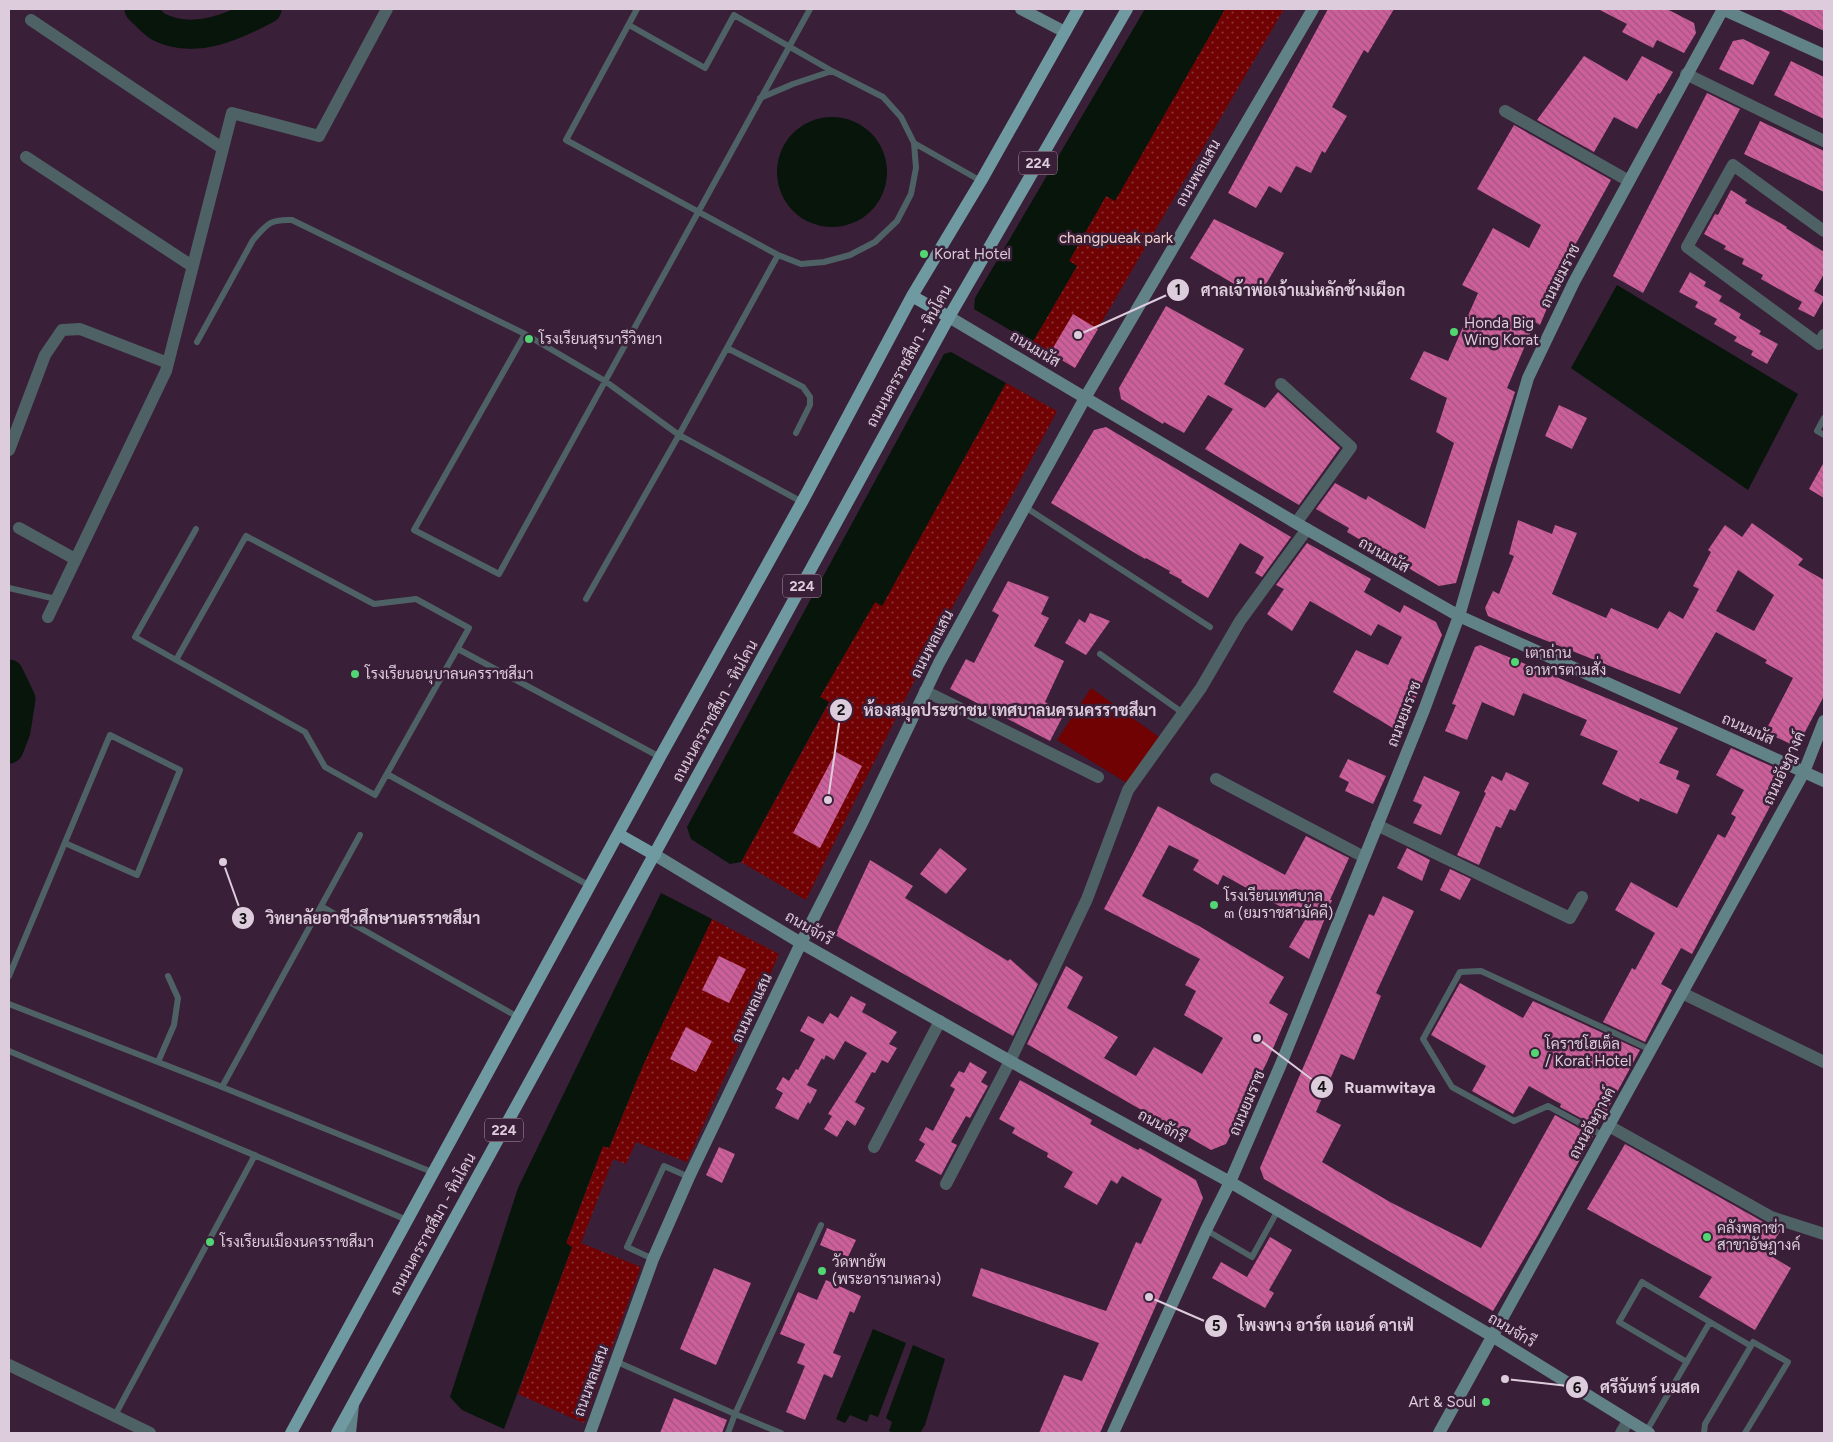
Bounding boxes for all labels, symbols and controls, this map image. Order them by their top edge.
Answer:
street label: ถนนพลแสน [1172,136,1224,210]
road number: 224 [1019,152,1057,174]
park label: changpueak park [1059,229,1174,247]
street label: ถนนยมราช [1536,241,1584,311]
place label: Korat Hotel [934,245,1011,263]
marker: Korat Hotel [918,248,930,260]
callout: ศาลเจ้าพ่อเจ้าแม่หลักช้างเผือก [1165,275,1415,306]
text: ศาลเจ้าพ่อเจ้าแม่หลักช้างเผือก [1201,279,1405,300]
street label: ถนนนครราชสีมา - หินโคน [862,281,956,430]
text: 1 [1175,281,1181,299]
place label: Honda Big Wing Korat [1464,314,1539,349]
marker: Honda Big Wing Korat [1448,326,1460,338]
street label: ถนนมนัส [1007,327,1063,371]
place label: โรงเรียนสุรนารีวิทยา [538,329,662,350]
marker: โรงเรียนสุรนารีวิทยา [523,333,535,345]
street label: ถนนมนัส [1356,533,1412,577]
road number: 224 [783,574,821,598]
street label: ถนนพลแสน [907,607,957,681]
street label: ถนนนครราชสีมา - หินโคน [668,636,762,785]
place label: เตาถ่าน อาหารตามสั่ง [1525,643,1606,679]
marker: เตาถ่าน อาหารตามสั่ง [1509,656,1521,668]
place label: โรงเรียนอนุบาลนครราชสีมา [364,664,533,685]
marker: โรงเรียนอนุบาลนครราชสีมา [349,668,361,680]
street label: ถนนยมราช [1383,678,1425,750]
callout: ห้องสมุดประชาชน เทศบาลนครนครราชสีมา [828,695,1166,726]
text: ห้องสมุดประชาชน เทศบาลนครนครราชสีมา [863,699,1157,722]
text: 2 [837,701,846,719]
street label: ถนนมนัส [1719,710,1777,748]
street label: ถนนอัษฎางค์ [1758,728,1810,808]
place label: โรงเรียนเทศบาล ๓ (ยมราชสามัคคี) [1223,886,1333,922]
marker: โรงเรียนเทศบาล ๓ (ยมราชสามัคคี) [1208,899,1220,911]
callout: วิทยาลัยอาชีวศึกษานครราชสีมา [230,903,490,934]
street label: ถนนจักรี [782,906,837,949]
text: วิทยาลัยอาชีวศึกษานครราชสีมา [265,908,480,928]
text: 3 [239,910,247,928]
street label: ถนนพลแสน [728,971,776,1045]
place label: โคราชโฮเต็ล / Korat Hotel [1544,1033,1631,1070]
marker: โคราชโฮเต็ล / Korat Hotel [1529,1047,1541,1059]
street label: ถนนยมราช [1225,1068,1269,1138]
callout: Ruamwitaya [1310,1071,1446,1102]
text: 4 [1317,1078,1327,1096]
text: Ruamwitaya [1344,1078,1436,1097]
street label: ถนนอัษฎางค์ [1564,1084,1620,1162]
street label: ถนนจักรี [1135,1105,1190,1146]
road number: 224 [485,1118,523,1142]
street label: ถนนนครราชสีมา - หินโคน [386,1149,480,1298]
place label: คลังพลาซ่า สาขาอัษฎางค์ [1717,1218,1800,1255]
marker: คลังพลาซ่า สาขาอัษฎางค์ [1701,1231,1713,1243]
place label: โรงเรียนเมืองนครราชสีมา [219,1232,374,1251]
marker: โรงเรียนเมืองนครราชสีมา [204,1236,216,1248]
place label: วัดพายัพ (พระอารามหลวง) [832,1253,941,1288]
marker: วัดพายัพ (พระอารามหลวง) [816,1265,828,1277]
street label: ถนนจักรี [1485,1308,1539,1351]
callout: โพงพาง อาร์ต แอนด์ คาเฟ่ [1203,1310,1424,1341]
text: โพงพาง อาร์ต แอนด์ คาเฟ่ [1237,1314,1414,1335]
text: 5 [1212,1317,1221,1335]
street label: ถนนพลแสน [570,1343,612,1419]
callout: ศรีจันทร์ นมสด [1565,1372,1710,1403]
text: ศรีจันทร์ นมสด [1600,1376,1700,1397]
text: 6 [1573,1379,1582,1397]
place label: Art & Soul [1408,1393,1476,1411]
marker: Art & Soul [1480,1396,1492,1408]

